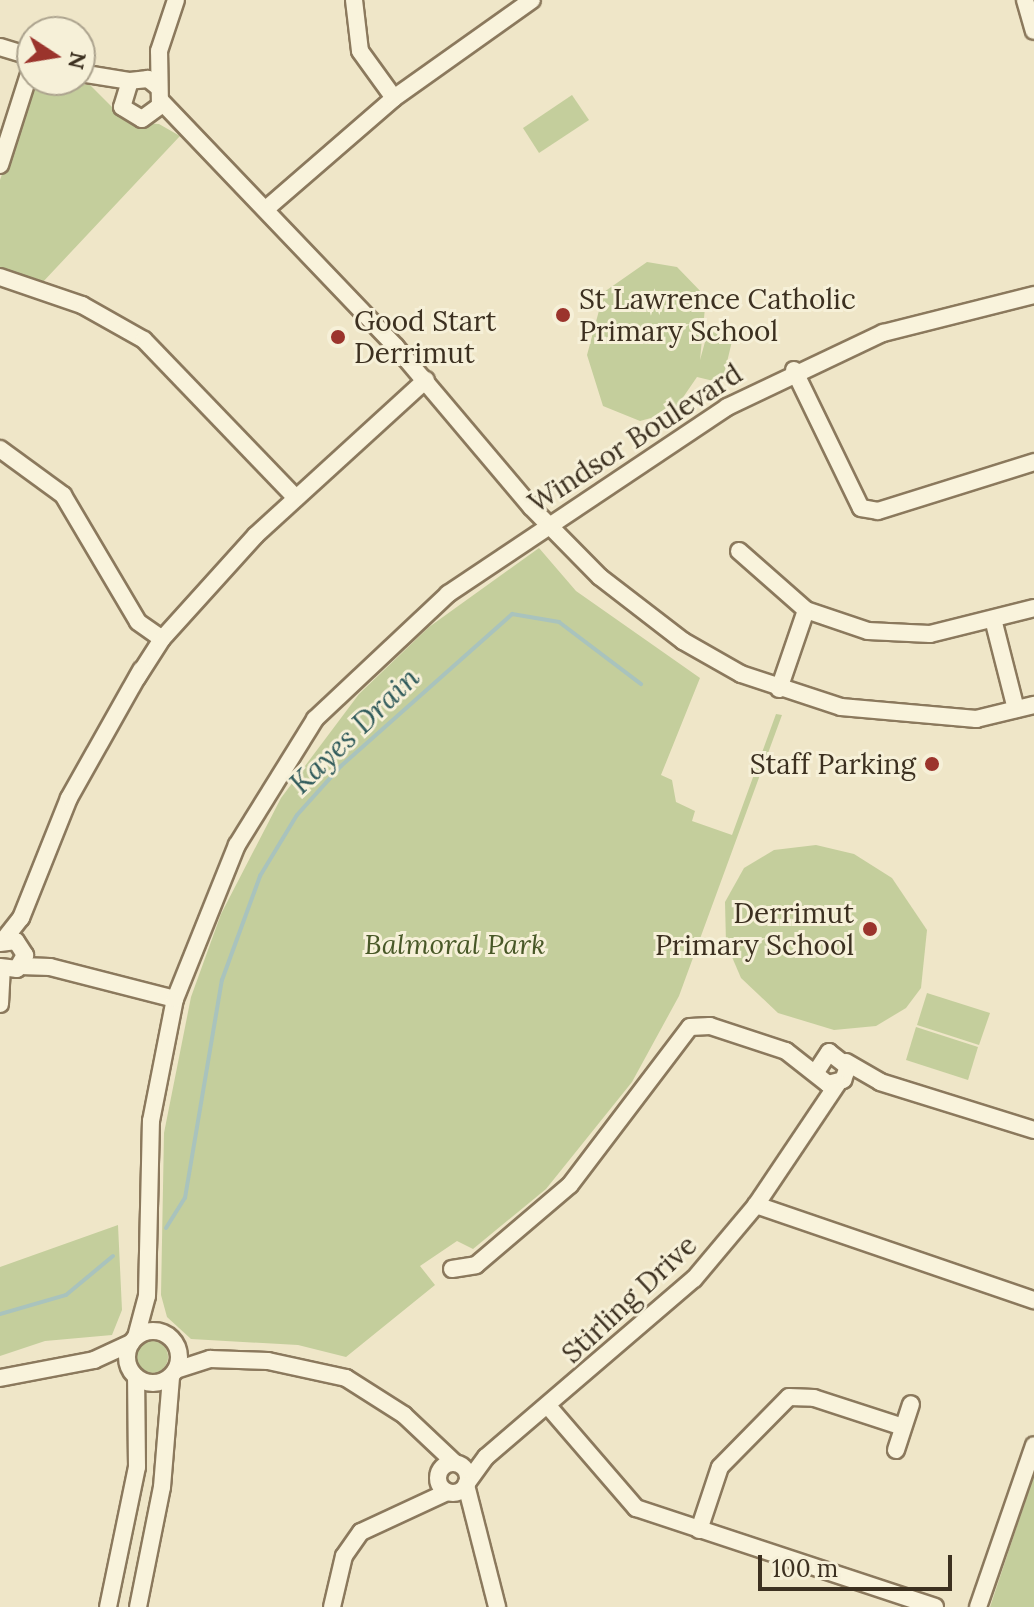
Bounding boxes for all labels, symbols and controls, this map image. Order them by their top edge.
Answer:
north arrow [16,16,96,96]
text: N [62,49,93,72]
place label: St Lawrence Catholic Primary School [579,282,856,348]
place label: Good Start Derrimut [354,304,496,370]
marker: St Lawrence Catholic Primary School [554,306,572,324]
marker: Good Start Derrimut [329,328,347,346]
street label: Windsor Boulevard [522,356,748,520]
water label: Kayes Drain [282,659,426,801]
place label: Staff Parking [750,747,916,781]
marker: Staff Parking [923,755,941,773]
place label: Derrimut Primary School [655,896,854,962]
marker: Derrimut Primary School [861,920,879,938]
park label: Balmoral Park [364,927,546,961]
street label: Stirling Drive [555,1228,703,1370]
scale bar [762,1539,956,1589]
text: 100 m [772,1553,838,1584]

